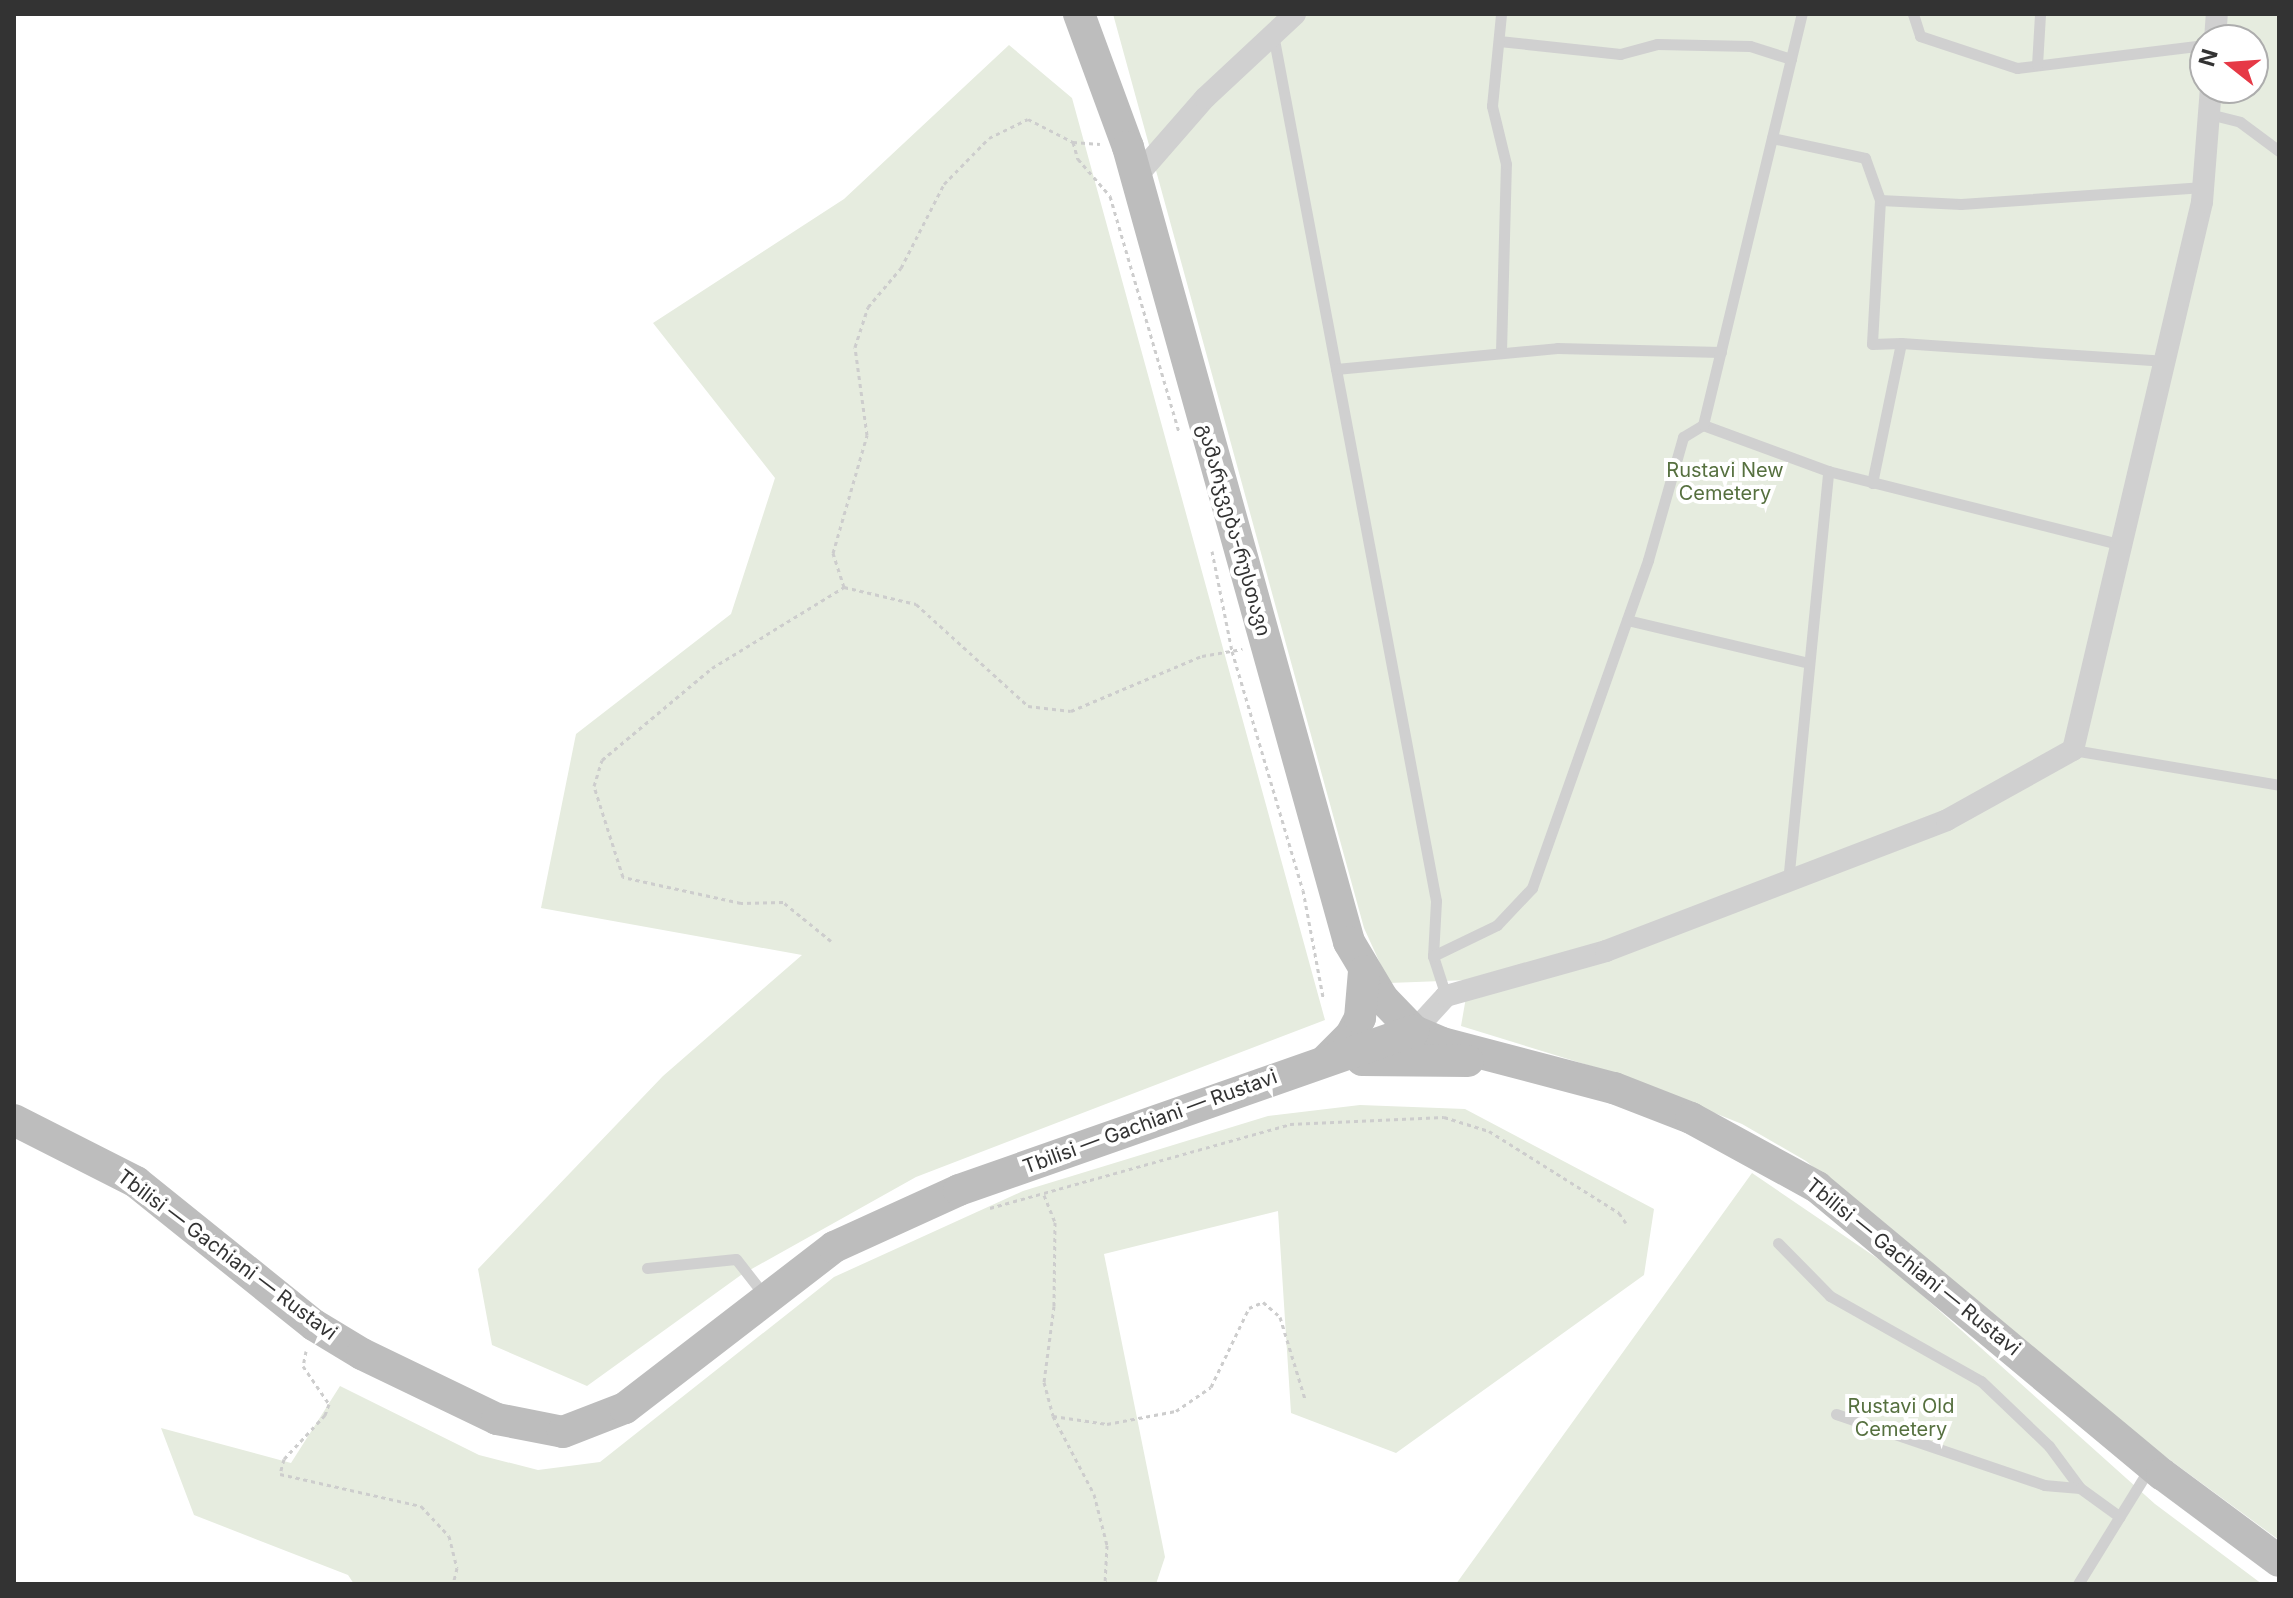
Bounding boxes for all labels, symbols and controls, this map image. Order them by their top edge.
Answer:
north arrow [2189,24,2269,104]
text: N [2193,46,2223,69]
street label: გამარჯვება-რუსთავი [1192,421,1276,639]
park label: Rustavi New Cemetery [1666,458,1784,505]
street label: Tbilisi — Gachiani — Rustavi [1020,1065,1280,1179]
street label: Tbilisi — Gachiani — Rustavi [113,1165,341,1345]
street label: Tbilisi — Gachiani — Rustavi [1801,1173,2025,1361]
park label: Rustavi Old Cemetery [1848,1394,1954,1441]

